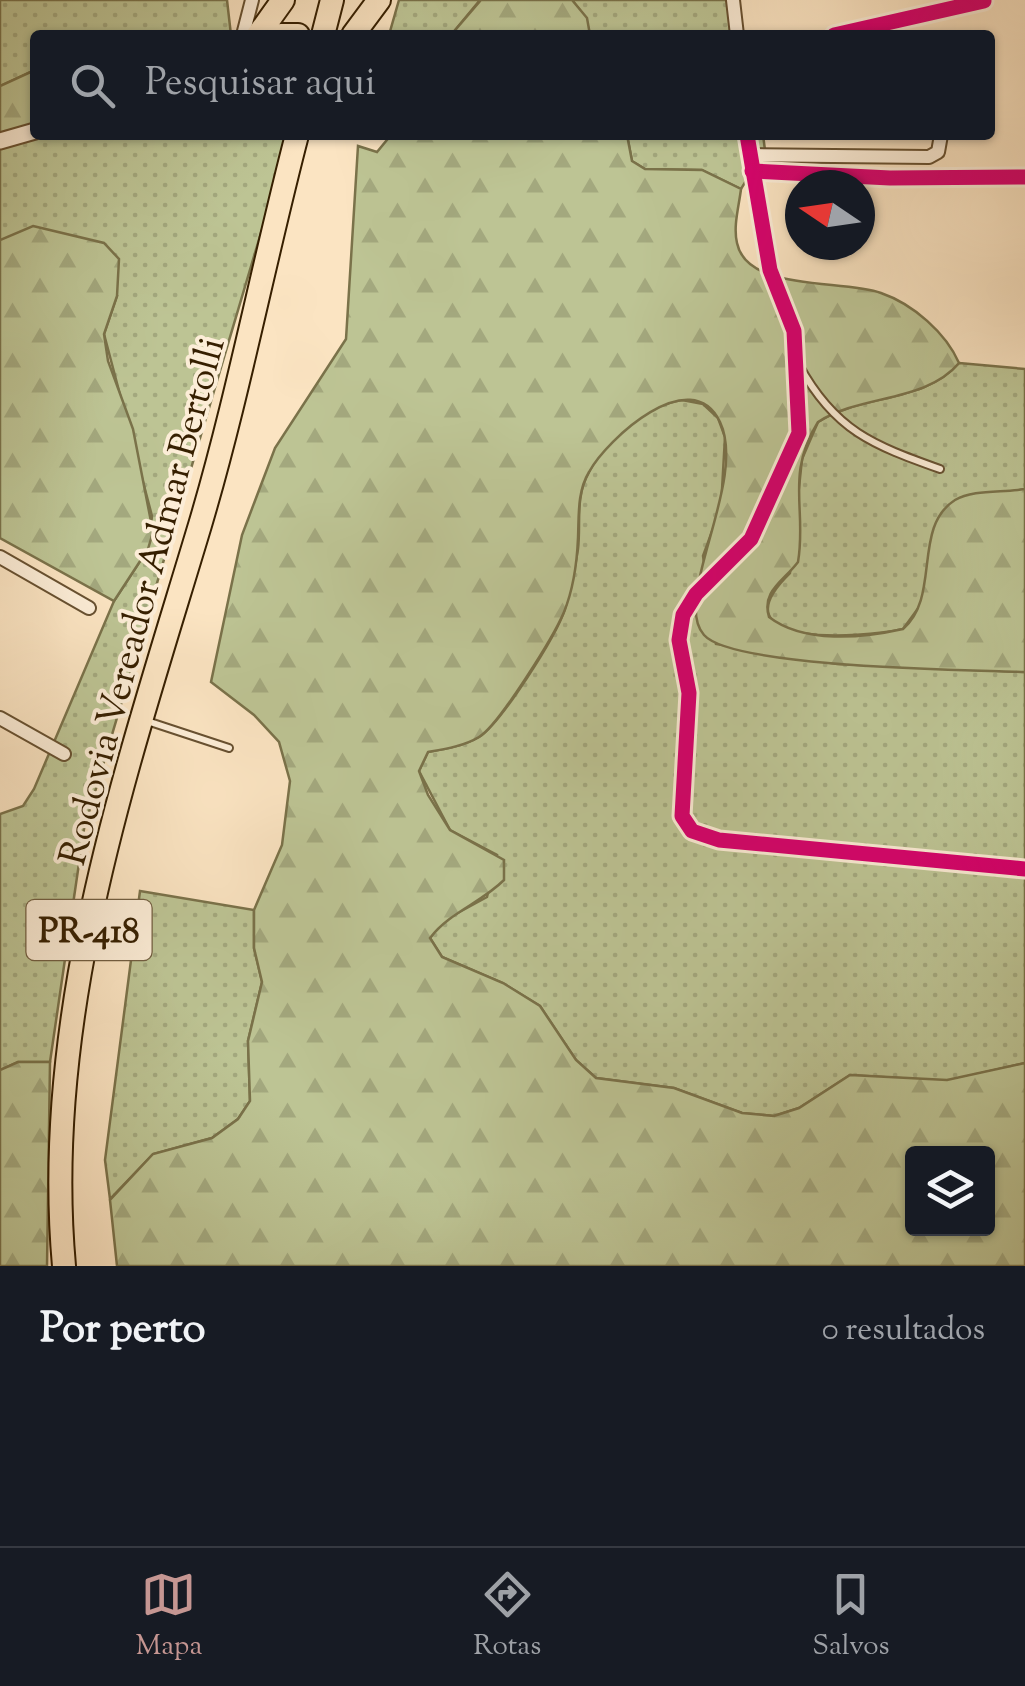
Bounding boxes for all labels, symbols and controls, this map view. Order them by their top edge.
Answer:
search box [30,30,995,140]
icon: search [65,58,120,113]
text: Pesquisar aqui [145,58,376,112]
north arrow [785,170,875,260]
street label: Rodovia Vereador Admar Bertolli [48,332,241,872]
road number: PR-418 [27,900,152,960]
map controls [905,1146,995,1236]
button: layers [905,1146,995,1236]
text: Por perto [40,1301,206,1361]
text: 0 resultados [822,1308,985,1354]
tab: Mapa [135,1567,202,1667]
tab: Rotas [473,1567,541,1667]
tab: Salvos [812,1567,889,1667]

